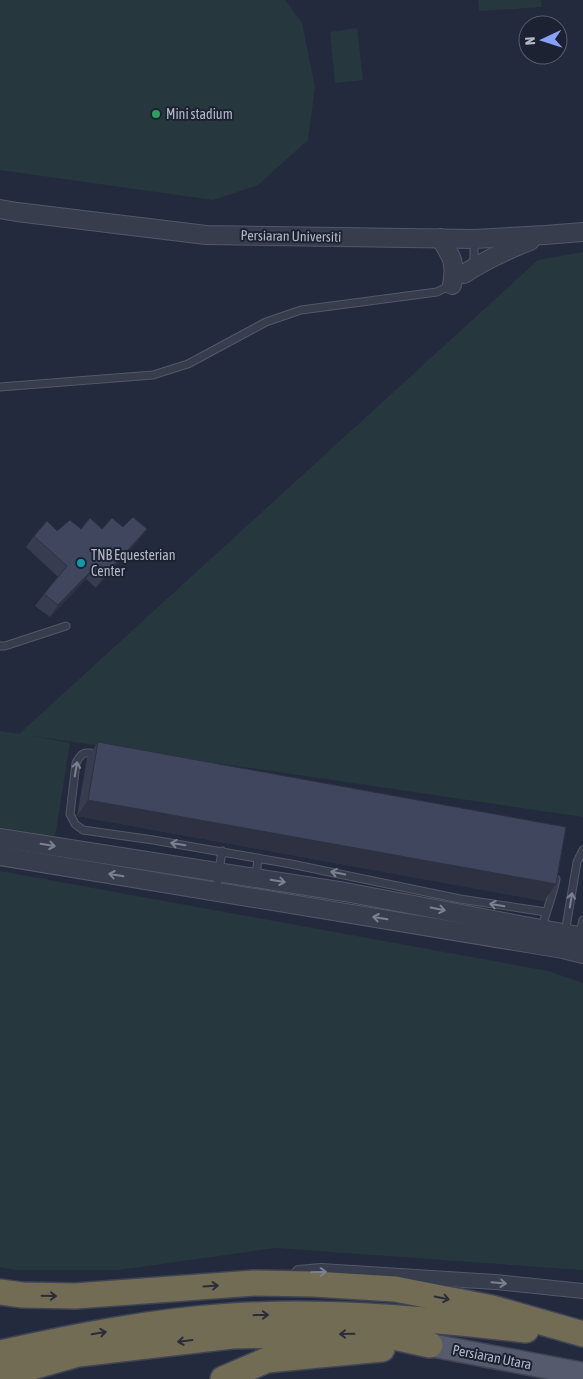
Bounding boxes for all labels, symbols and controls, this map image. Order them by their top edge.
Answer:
north arrow [518,15,568,65]
text: N [522,36,538,46]
place label: Mini stadium [166,106,233,122]
marker: Mini stadium [150,108,162,120]
street label: Persiaran Universiti [240,227,342,245]
place label: TNB Equesterian Center [91,547,176,579]
marker: TNB Equesterian Center [75,557,87,569]
one-way arrow [71,762,81,778]
one-way arrow [171,838,187,848]
one-way arrow [40,841,56,851]
one-way arrow [330,868,346,878]
one-way arrow [108,869,124,879]
one-way arrow [270,876,286,886]
one-way arrow [566,893,576,909]
one-way arrow [490,899,506,909]
one-way arrow [430,905,446,914]
one-way arrow [372,913,388,923]
one-way arrow [310,1267,327,1277]
one-way arrow [490,1278,506,1288]
one-way arrow [202,1281,218,1291]
one-way arrow [40,1291,56,1301]
one-way arrow [434,1294,450,1304]
one-way arrow [252,1311,268,1320]
one-way arrow [91,1327,107,1337]
one-way arrow [339,1329,356,1339]
one-way arrow [177,1336,193,1346]
street label: Persiaran Utara [451,1342,533,1372]

